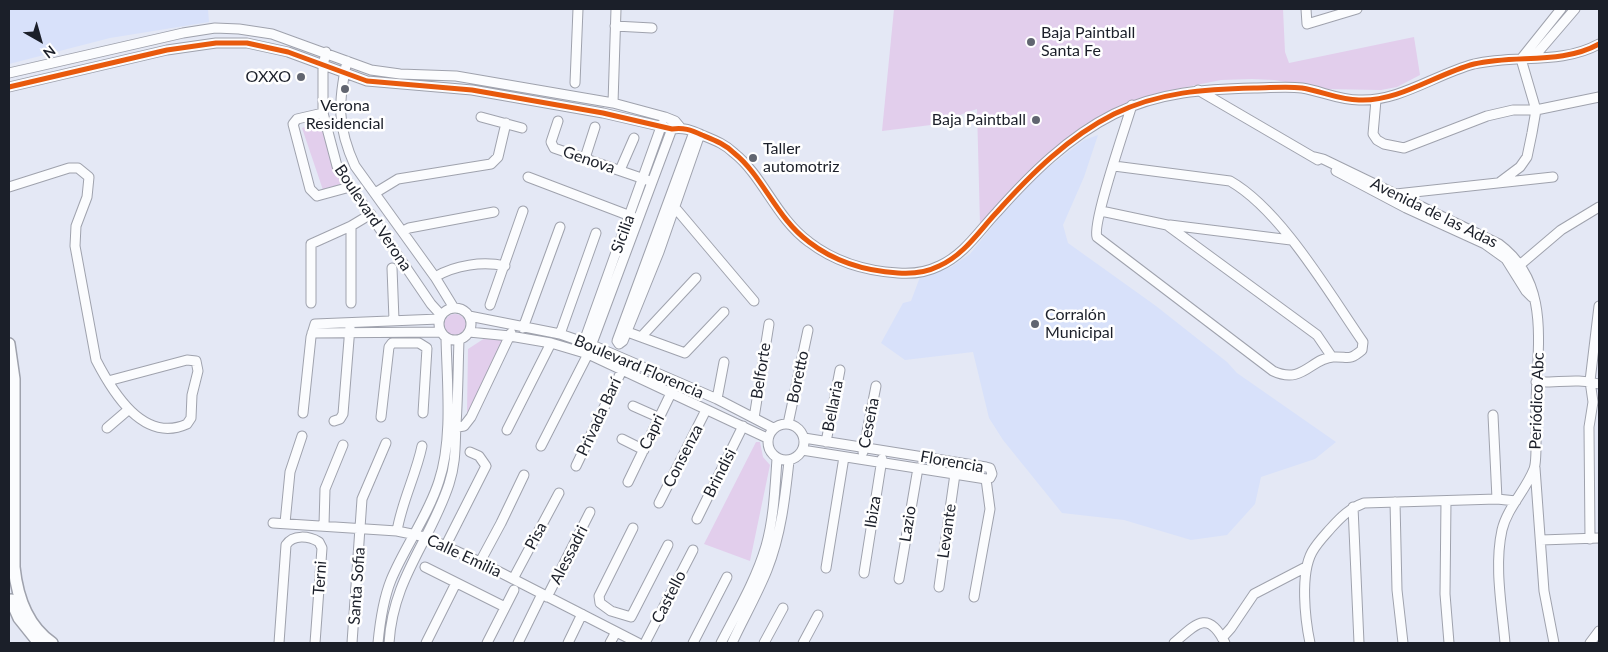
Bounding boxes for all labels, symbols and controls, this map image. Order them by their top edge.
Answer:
north arrow [15,15,65,65]
place label: Baja Paintball Santa Fe [1041,23,1135,61]
marker: Baja Paintball Santa Fe [1025,36,1037,48]
text: N [40,42,59,62]
place label: OXXO [246,67,291,87]
marker: OXXO [295,71,307,83]
marker: Verona Residencial [339,83,351,95]
place label: Verona Residencial [306,96,384,134]
place label: Baja Paintball [932,110,1026,130]
marker: Baja Paintball [1030,114,1042,126]
place label: Taller automotriz [763,139,839,177]
street label: Genova [560,142,618,178]
marker: Taller automotriz [747,152,759,164]
street label: Boulevard Verona [330,161,416,275]
street label: Avenida de las Adas [1367,174,1501,252]
street label: Sicilia [607,212,639,256]
place label: Corralón Municipal [1045,305,1114,343]
marker: Corralón Municipal [1029,318,1041,330]
street label: Boulevard Florencia [571,331,707,403]
street label: Belforte [747,341,775,401]
street label: Boretto [783,349,813,405]
street label: Periódico Abc [1526,352,1548,450]
street label: Privada Barí [573,375,625,459]
street label: Bellaria [819,379,847,433]
street label: Ceseña [855,396,883,450]
street label: Capri [635,411,669,453]
street label: Consenza [659,421,707,491]
street label: Brindisi [700,445,740,501]
street label: Florencia [919,447,985,477]
street label: Ibiza [861,495,885,529]
street label: Levante [934,502,960,560]
street label: Lazio [896,505,920,543]
street label: Pisa [521,519,551,553]
street label: Alessadri [546,522,592,588]
street label: Calle Emilia [424,530,504,582]
street label: Santa Sofia [345,547,369,625]
street label: Terni [309,560,331,596]
street label: Castello [648,568,690,626]

